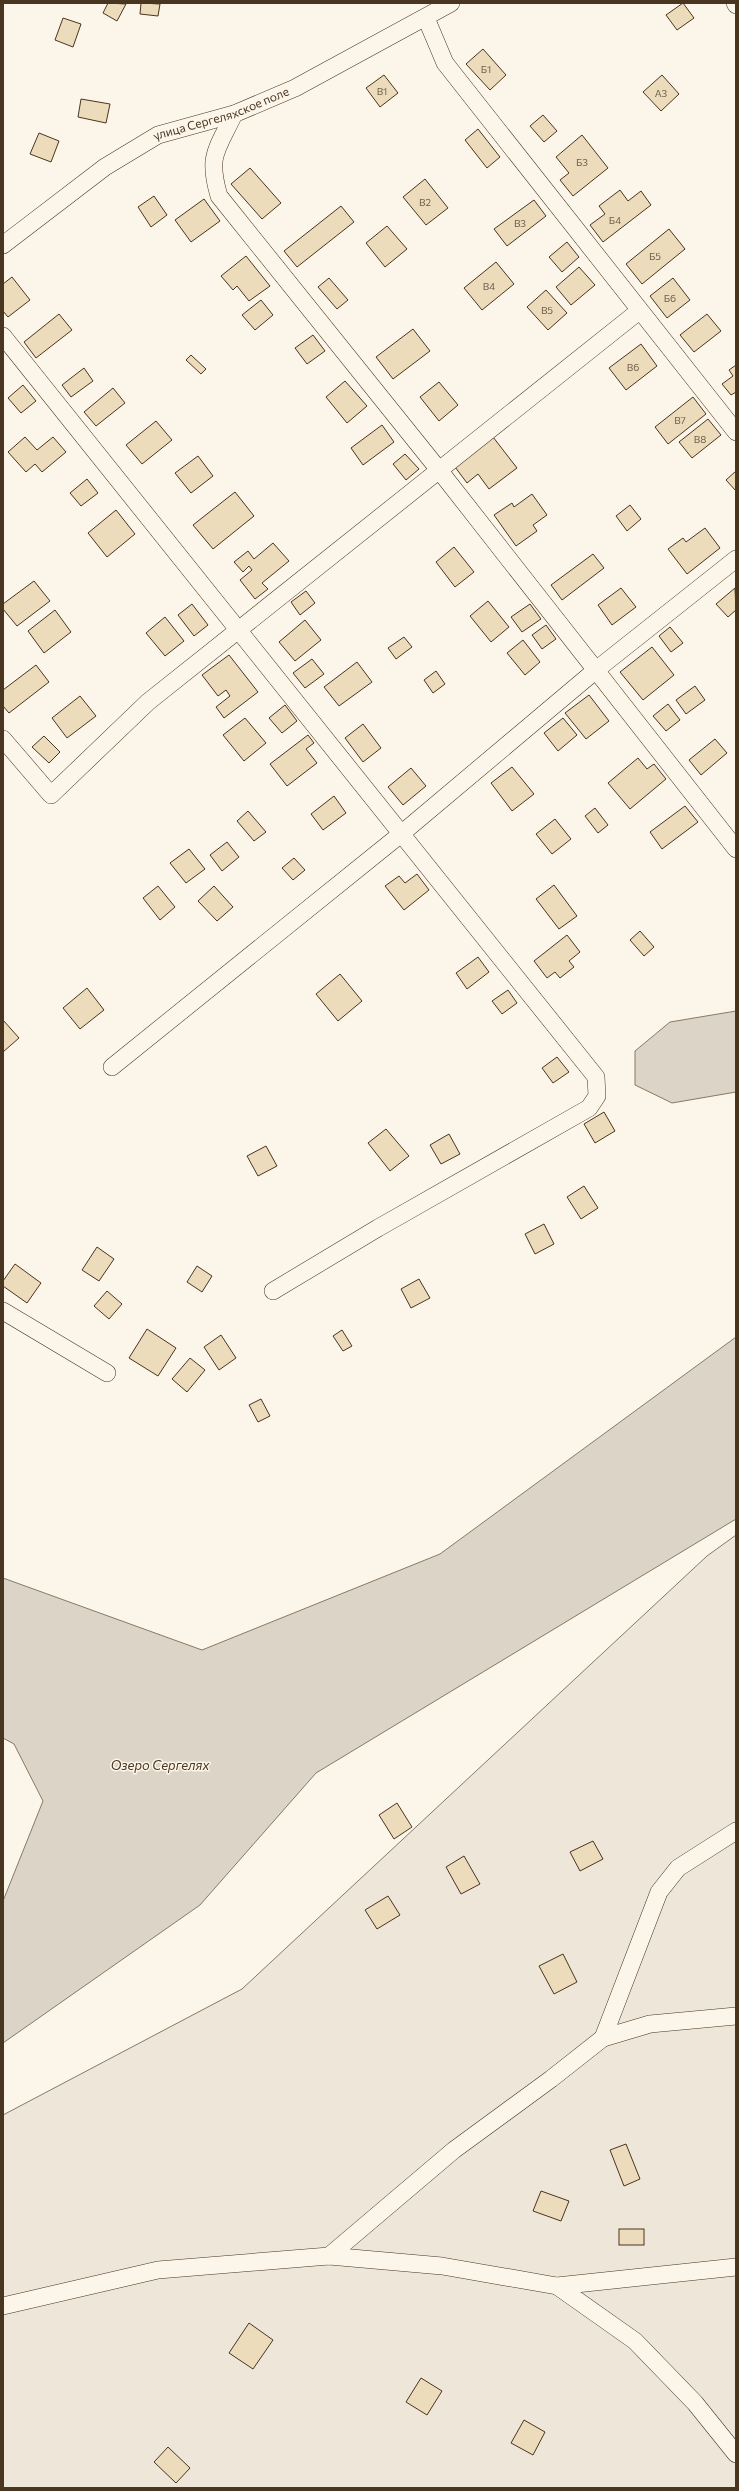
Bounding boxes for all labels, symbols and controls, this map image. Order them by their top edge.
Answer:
house number: Б1 [481,63,491,75]
street label: улица Сергеляхское поле [150,83,291,143]
house number: В1 [377,85,387,97]
house number: А3 [655,87,668,99]
house number: Б3 [576,156,588,168]
house number: В2 [419,196,431,208]
house number: Б4 [609,214,621,226]
house number: В3 [514,217,526,229]
house number: Б5 [649,250,661,262]
house number: В4 [483,280,495,292]
house number: Б6 [664,292,676,304]
house number: В5 [541,304,553,316]
house number: В6 [627,361,639,373]
house number: В7 [674,414,686,426]
house number: В8 [694,433,706,445]
water label: Озеро Сергелях [111,1757,210,1773]

